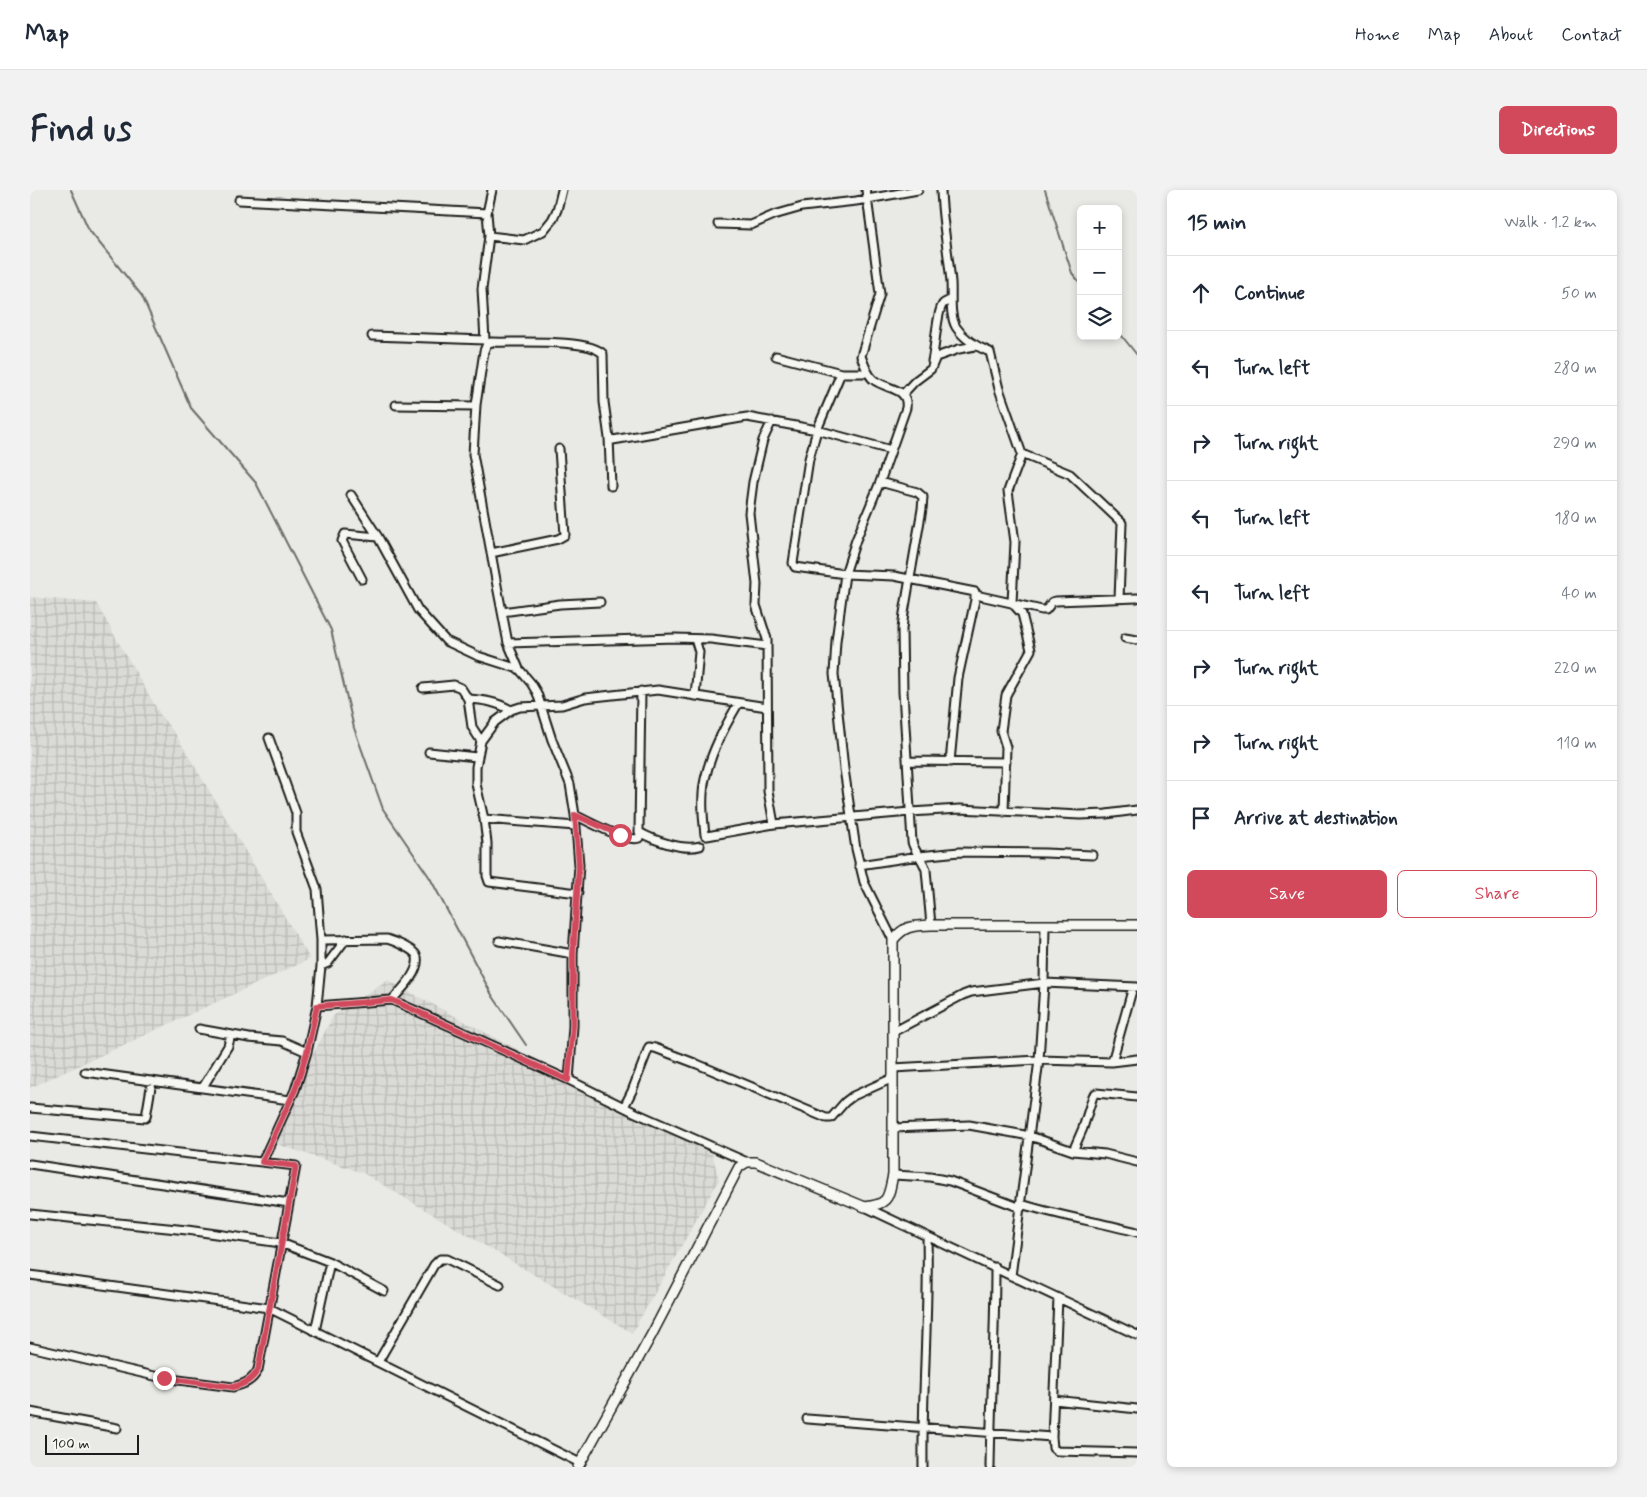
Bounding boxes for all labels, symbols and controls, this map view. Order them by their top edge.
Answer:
text: Map [25,19,69,50]
text: Home [1355,23,1400,47]
text: Map [1428,23,1461,47]
text: About [1489,23,1533,47]
text: Contact [1561,23,1622,47]
button: Directions [1499,106,1617,154]
text: Find us [30,107,132,153]
map controls [1077,205,1122,340]
button: + [1077,205,1122,250]
text: 15 min [1187,209,1247,237]
text: Walk · 1.2 km [1504,212,1597,233]
button: − [1077,250,1122,295]
icon: ahead [1187,279,1215,307]
text: Continue [1234,281,1305,306]
text: 50 m [1561,283,1597,304]
button: layers [1077,295,1122,340]
icon: left [1187,354,1215,382]
text: Turn left [1234,356,1310,381]
text: 280 m [1554,358,1597,379]
icon: right [1187,429,1215,457]
text: Turn right [1234,431,1318,456]
text: 290 m [1553,433,1597,454]
icon: left [1187,504,1215,532]
text: Turn left [1234,506,1310,531]
text: 180 m [1554,508,1597,529]
icon: left [1187,579,1215,607]
text: Turn left [1234,581,1310,606]
text: 40 m [1561,583,1597,604]
icon: right [1187,654,1215,682]
text: Turn right [1234,656,1318,681]
text: 220 m [1554,658,1597,679]
icon: right [1187,729,1215,757]
text: Turn right [1234,731,1318,756]
text: 110 m [1556,733,1597,754]
icon: arrive [1187,804,1215,832]
text: Arrive at destination [1234,806,1398,831]
route start [609,824,632,847]
button: Save [1187,870,1387,918]
button: Share [1397,870,1597,918]
route end [153,1367,176,1390]
scale bar [45,1432,139,1455]
text: 100 m [52,1435,90,1453]

